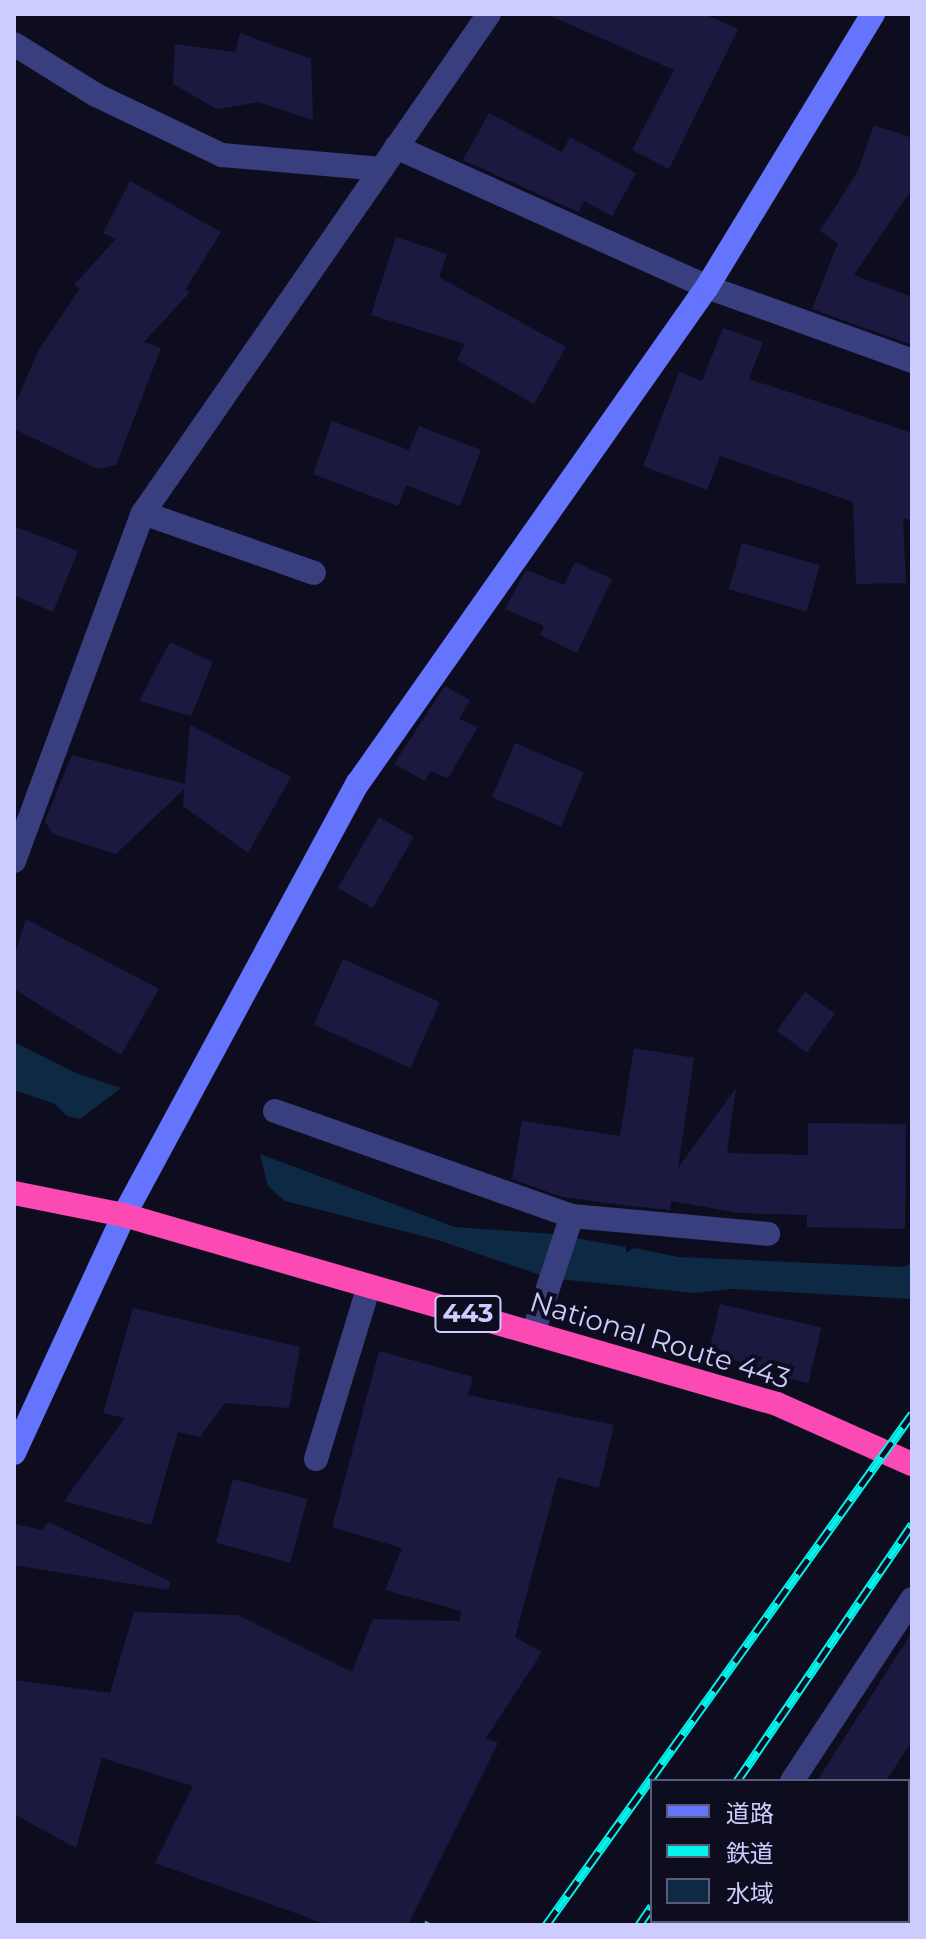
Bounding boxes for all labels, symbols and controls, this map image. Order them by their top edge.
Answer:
street label: National Route 443 [526,1284,794,1396]
road number: 443 [434,1292,502,1336]
legend [650,1779,910,1923]
text: 道路 [726,1799,774,1828]
text: 鉄道 [726,1839,774,1868]
text: 水域 [726,1879,774,1908]

